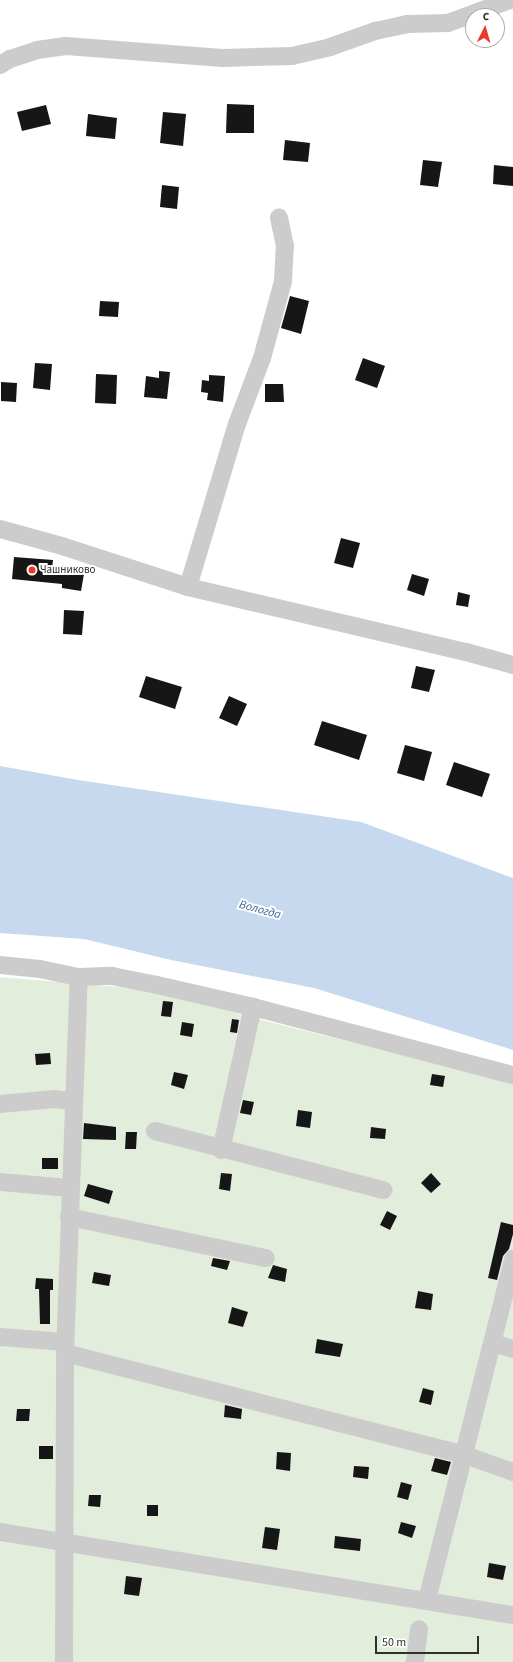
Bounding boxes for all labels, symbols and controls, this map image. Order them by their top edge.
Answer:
north arrow [465,8,505,48]
text: С [482,9,490,24]
place label: Чашниково [40,563,96,577]
marker: Чашниково [27,565,37,575]
water label: Вологда [237,898,283,922]
scale bar [377,1628,481,1654]
text: 50 m [382,1634,406,1651]

